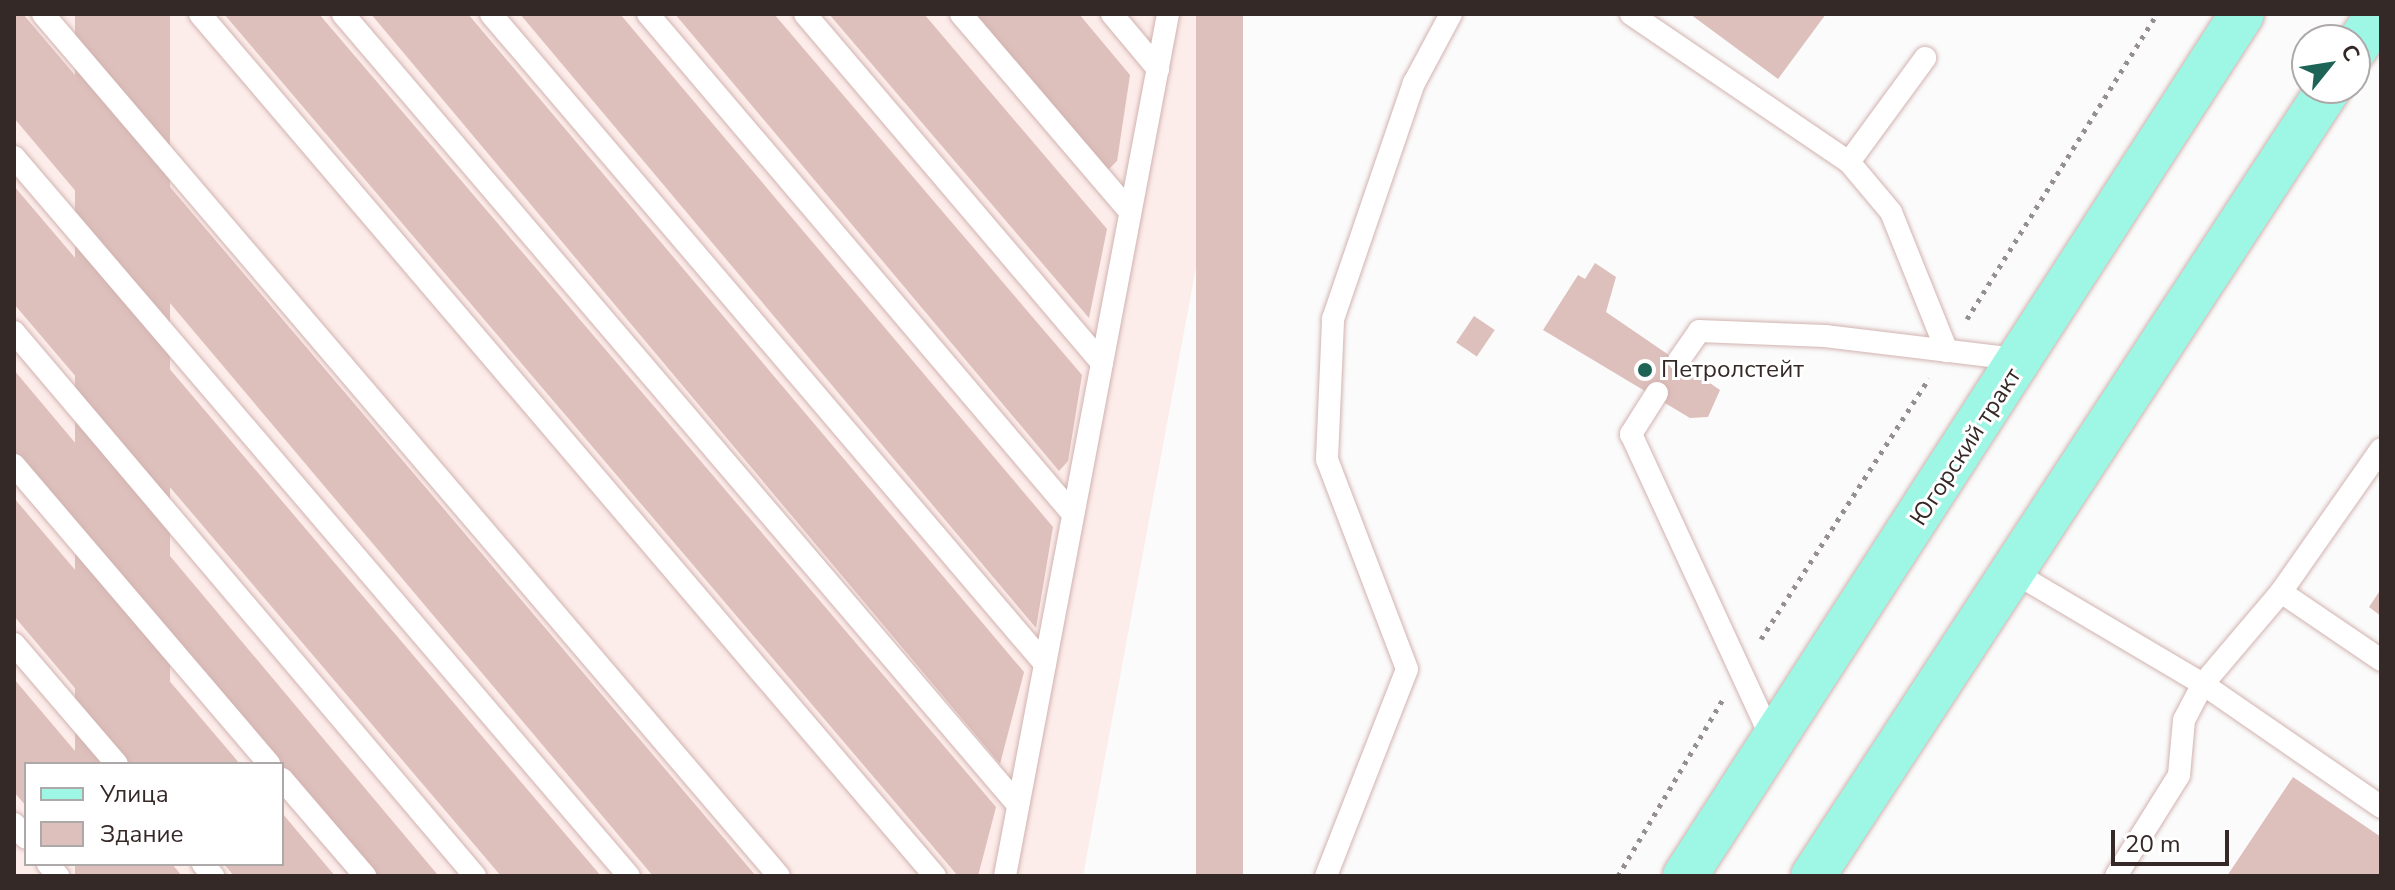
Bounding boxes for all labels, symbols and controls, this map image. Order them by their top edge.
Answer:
north arrow [2291,24,2371,104]
text: С [2333,39,2367,67]
place label: Петролстейт [1661,356,1804,384]
marker: Петролстейт [1636,361,1654,379]
street label: Югорский тракт [1904,363,2028,531]
legend [24,762,284,866]
text: Улица [100,778,169,810]
scale bar [2115,814,2233,864]
text: Здание [100,818,184,850]
text: 20 m [2125,828,2181,860]

